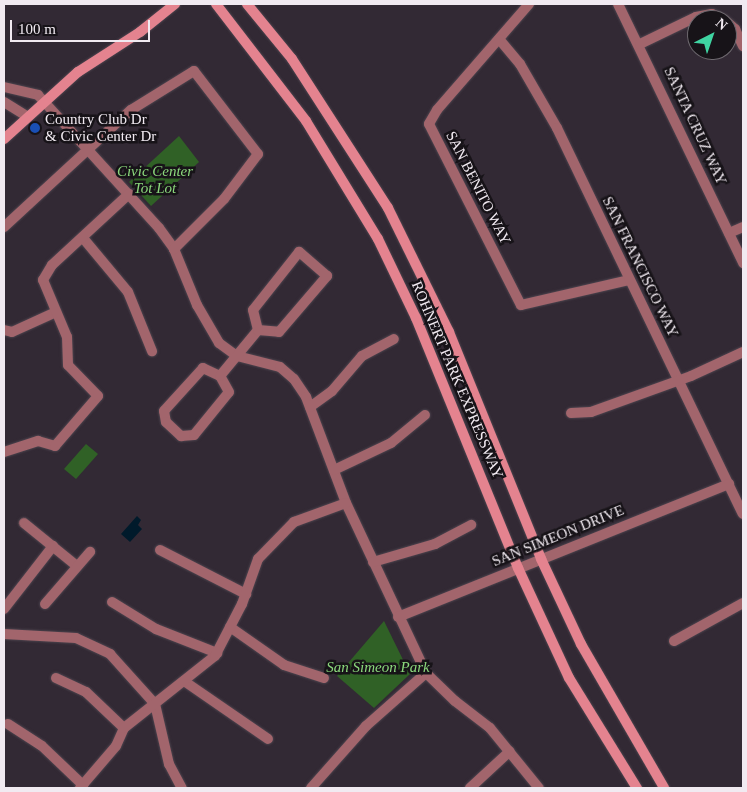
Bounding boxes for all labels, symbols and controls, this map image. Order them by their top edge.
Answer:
scale bar [12,10,152,42]
north arrow [687,10,737,60]
text: N [713,15,730,33]
text: 100 m [18,21,56,37]
street label: SANTA CRUZ WAY [660,64,730,188]
place label: Country Club Dr & Civic Center Dr [45,110,156,145]
marker: Country Club Dr & Civic Center Dr [29,122,41,134]
street label: SAN BENITO WAY [442,128,514,248]
park label: Civic Center Tot Lot [117,162,193,197]
street label: SAN FRANCISCO WAY [598,194,682,340]
street label: ROHNERT PARK EXPRESSWAY [407,278,507,482]
street label: SAN SIMEON DRIVE [489,501,627,571]
park label: San Simeon Park [326,659,430,677]

